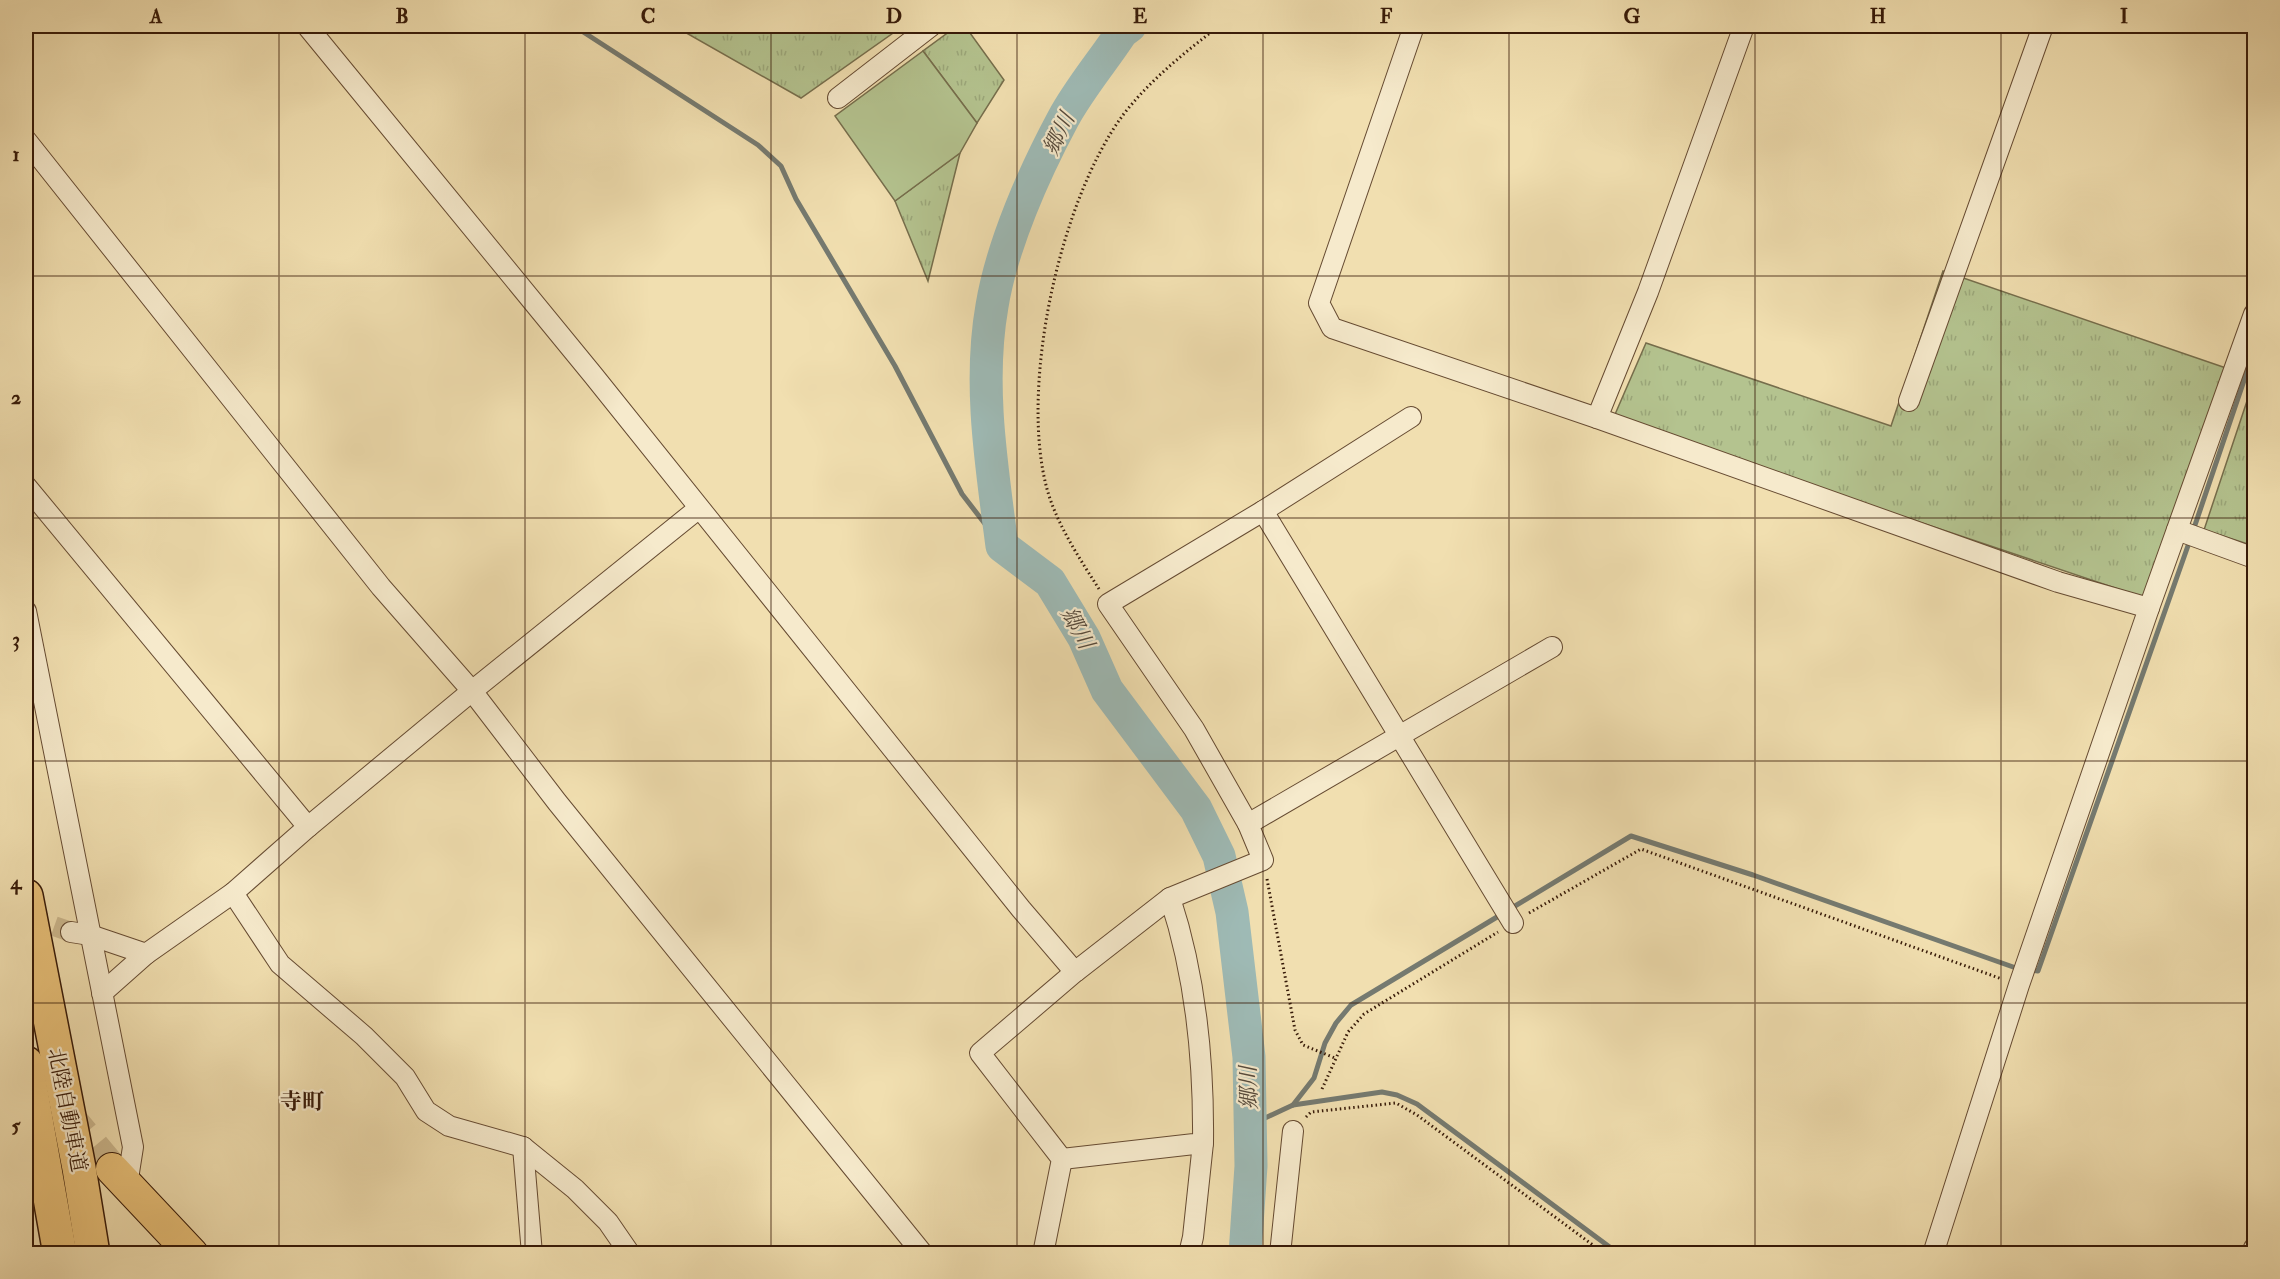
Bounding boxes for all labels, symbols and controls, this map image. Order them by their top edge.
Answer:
text: A [149,4,163,29]
text: B [395,4,409,29]
text: C [641,4,655,29]
text: D [886,4,902,29]
text: E [1133,4,1148,29]
text: F [1380,4,1393,29]
text: G [1624,4,1641,29]
text: H [1870,4,1886,29]
text: I [2120,4,2128,29]
water label: 郷川 [1037,106,1082,160]
text: 1 [12,142,20,167]
text: 2 [11,385,21,410]
water label: 郷川 [1054,602,1101,656]
text: 3 [12,627,20,652]
text: 4 [10,870,23,895]
street label: 北陸自動車道 [42,1046,92,1174]
water label: 郷川 [1234,1064,1264,1110]
district label: 寺町 [280,1088,324,1116]
text: 5 [12,1113,22,1138]

